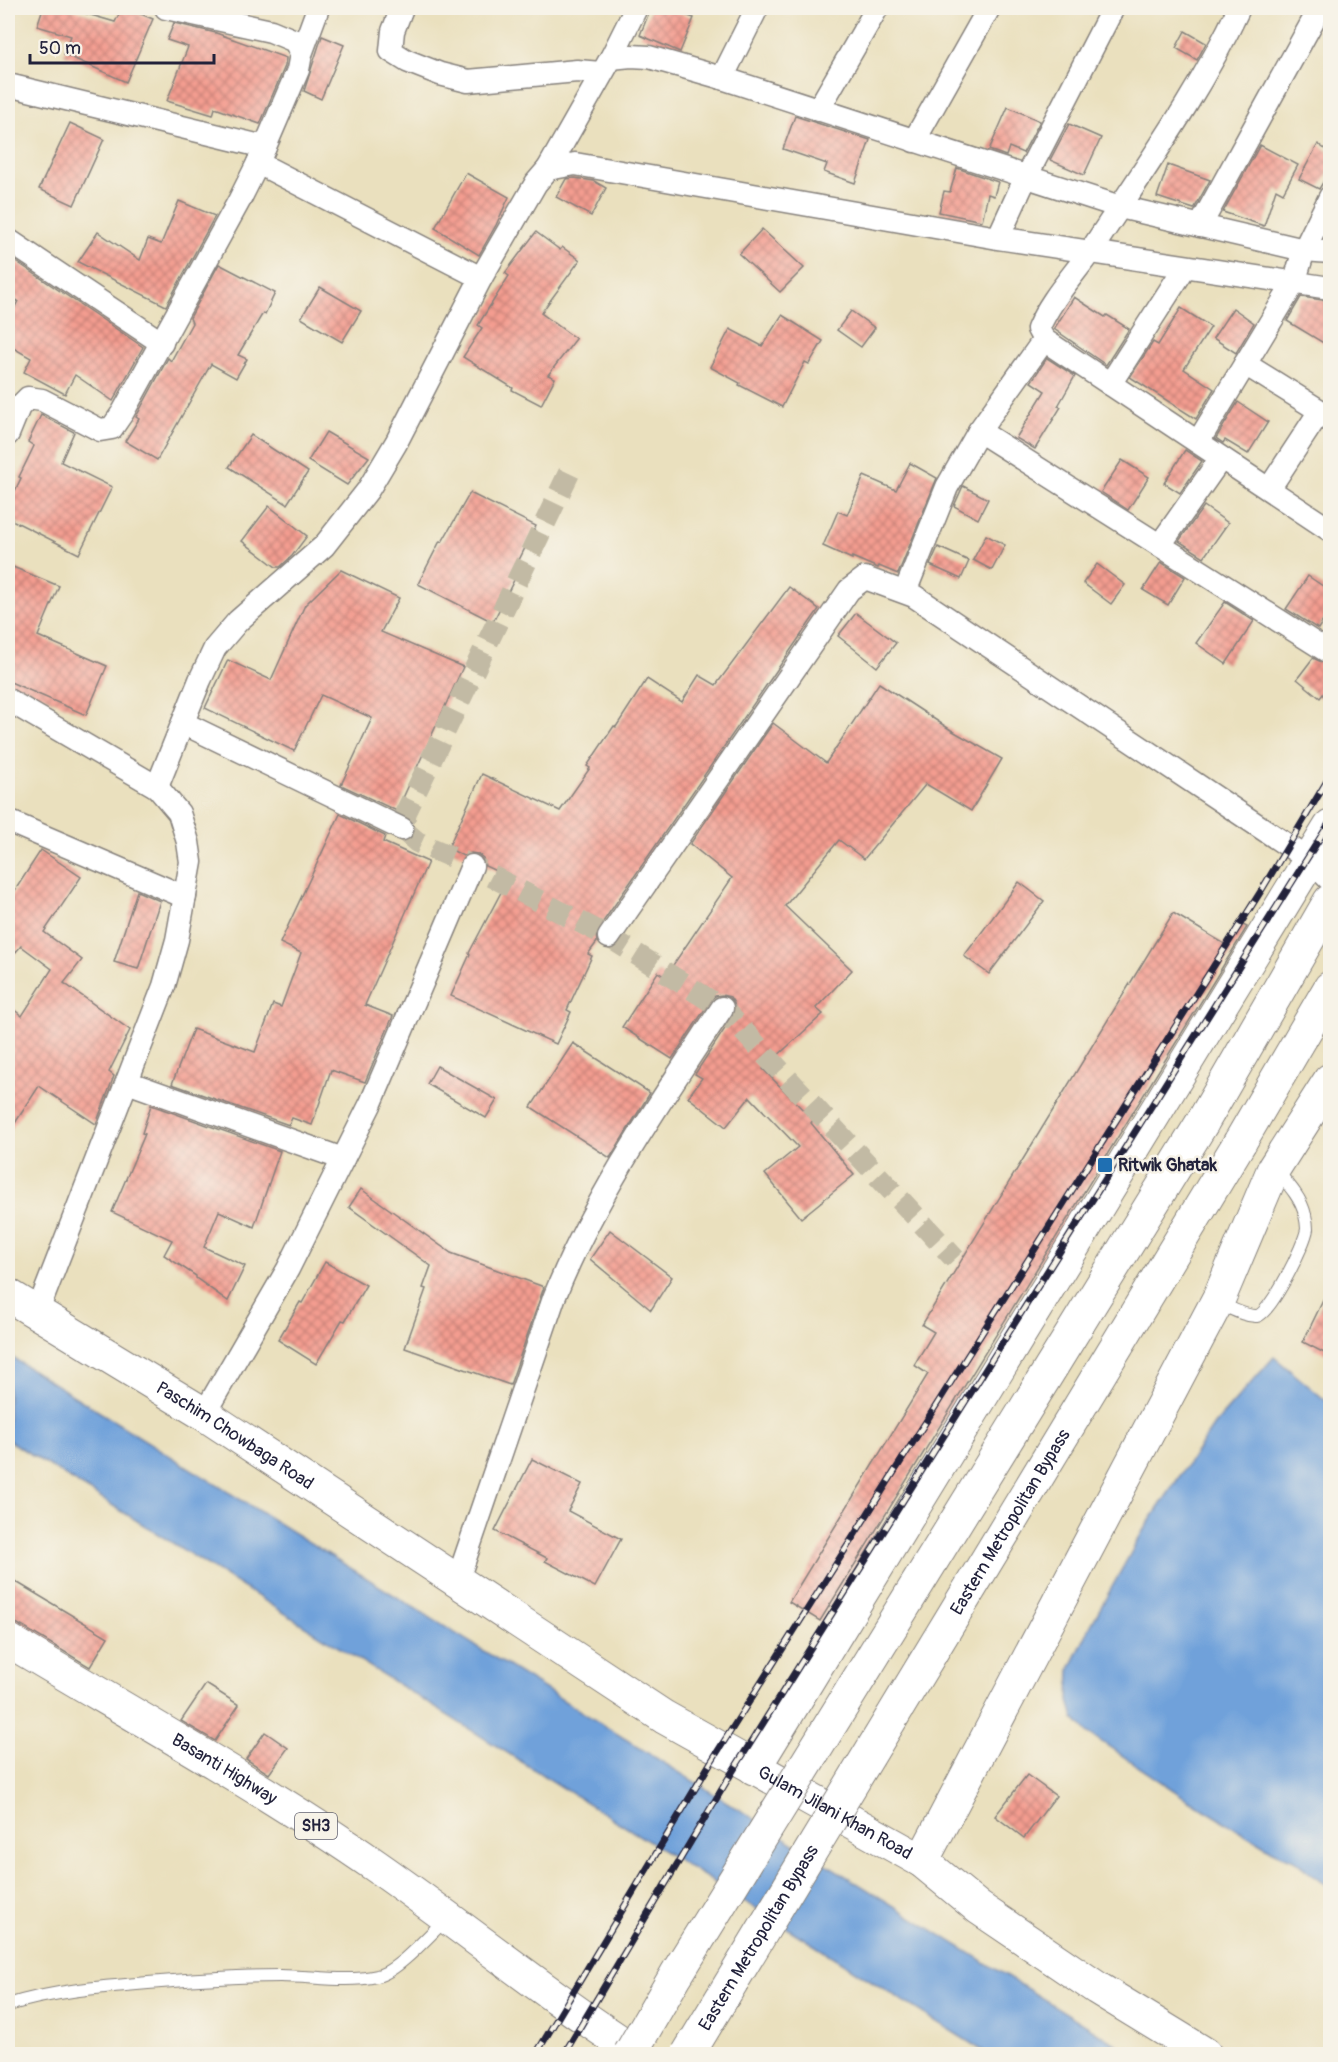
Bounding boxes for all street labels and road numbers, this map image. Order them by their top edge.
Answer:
street label: Paschim Chowbaga Road [152,1376,318,1495]
street label: Eastern Metropolitan Bypass [945,1425,1075,1619]
street label: Basanti Highway [168,1728,282,1810]
street label: Gulam Jilani Khan Road [754,1760,916,1865]
road number: SH3 [295,1813,337,1839]
street label: Eastern Metropolitan Bypass [693,1840,823,2035]

